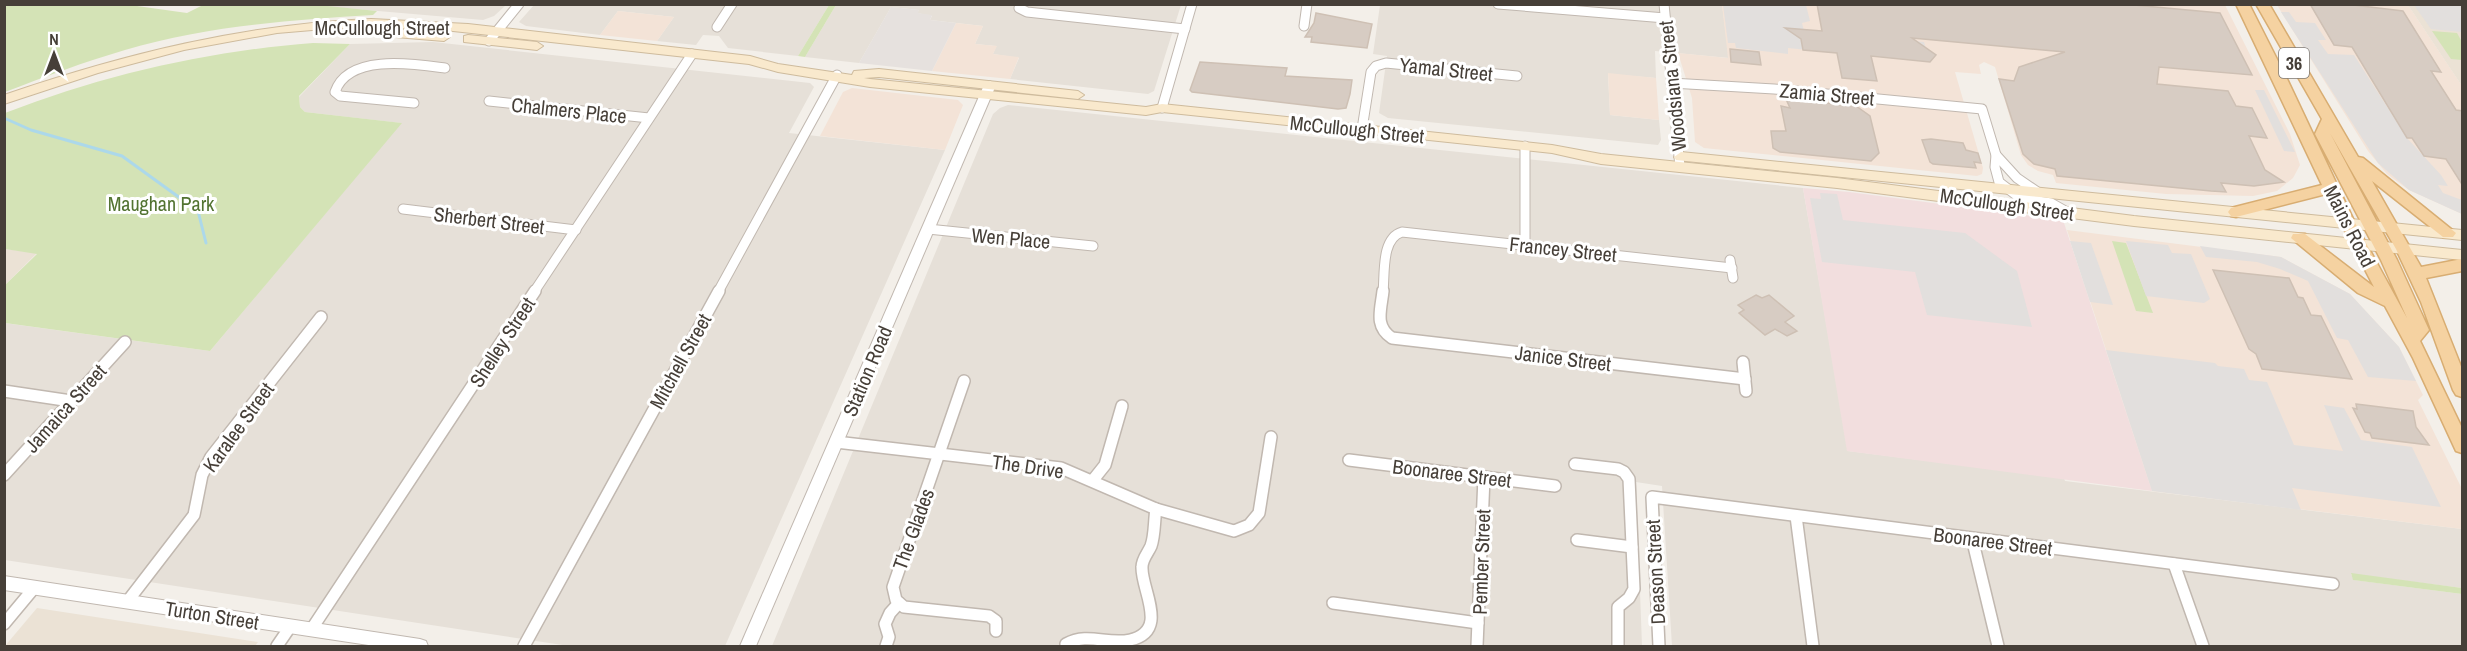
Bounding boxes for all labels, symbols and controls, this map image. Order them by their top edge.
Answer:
street label: McCullough Street [315,14,450,41]
street label: Woodsiana Street [1652,19,1692,153]
north arrow [24,24,84,84]
text: N [49,28,59,50]
road number: 36 [2279,48,2309,78]
street label: Yamal Street [1398,51,1494,87]
street label: Zamia Street [1779,76,1876,112]
street label: Chalmers Place [510,91,628,129]
street label: McCullough Street [1289,109,1426,150]
street label: Mains Road [2318,180,2382,272]
street label: McCullough Street [1938,181,2076,227]
park label: Maughan Park [108,190,215,217]
street label: Sherbert Street [432,200,546,240]
street label: Wen Place [970,221,1052,255]
street label: Francey Street [1508,230,1618,268]
street label: Shelley Street [463,291,541,392]
street label: Mitchell Street [643,308,717,413]
street label: Station Road [836,322,898,420]
street label: Janice Street [1513,339,1613,377]
street label: Jamaica Street [18,358,112,458]
street label: Karalee Street [196,376,280,477]
street label: The Drive [990,448,1066,484]
street label: Boonaree Street [1391,452,1513,494]
street label: The Glades [886,485,940,573]
street label: Pember Street [1466,508,1496,615]
street label: Deason Street [1639,519,1671,625]
street label: Boonaree Street [1932,520,2054,562]
street label: Turton Street [163,594,261,636]

